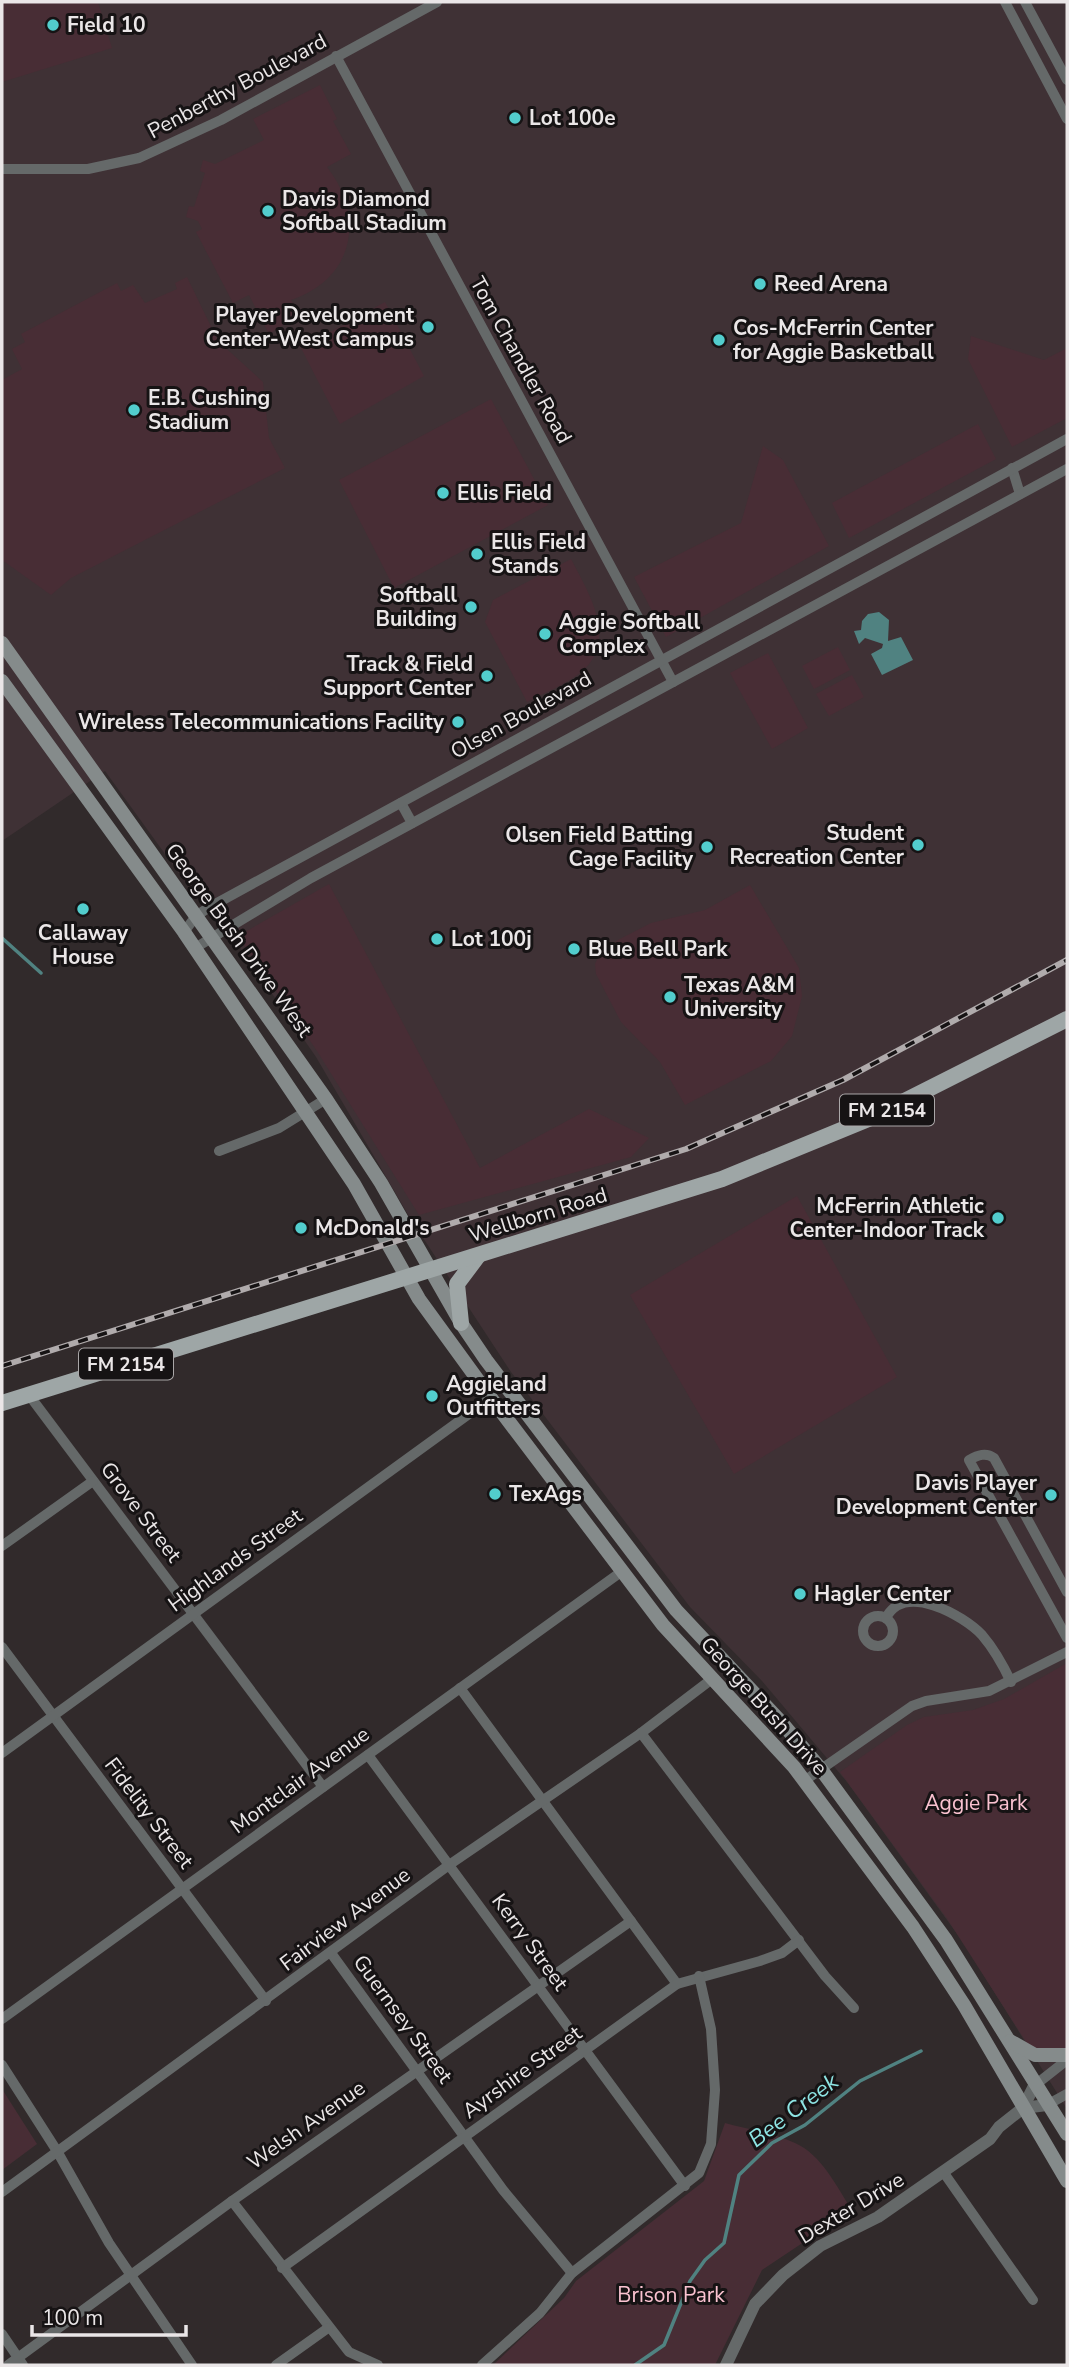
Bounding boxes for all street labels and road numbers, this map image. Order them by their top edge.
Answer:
street label: Penberthy Boulevard [143,27,331,145]
street label: Tom Chandler Road [464,272,578,448]
street label: Olsen Boulevard [446,665,596,765]
street label: George Bush Drive West [159,837,319,1043]
road number: FM 2154 [840,1094,934,1126]
street label: Wellborn Road [465,1181,611,1249]
road number: FM 2154 [79,1348,173,1380]
street label: Grove Street [94,1456,188,1568]
street label: Highlands Street [162,1501,308,1618]
street label: George Bush Drive [694,1631,834,1781]
street label: Montclair Avenue [225,1720,375,1840]
street label: Fidelity Street [98,1752,200,1875]
street label: Fairview Avenue [274,1861,416,1977]
street label: Kerry Street [485,1888,575,1997]
street label: Guernsey Street [347,1949,459,2089]
street label: Ayrshire Street [457,2019,588,2125]
street label: Welsh Avenue [241,2074,371,2176]
street label: Dexter Drive [793,2165,909,2251]

